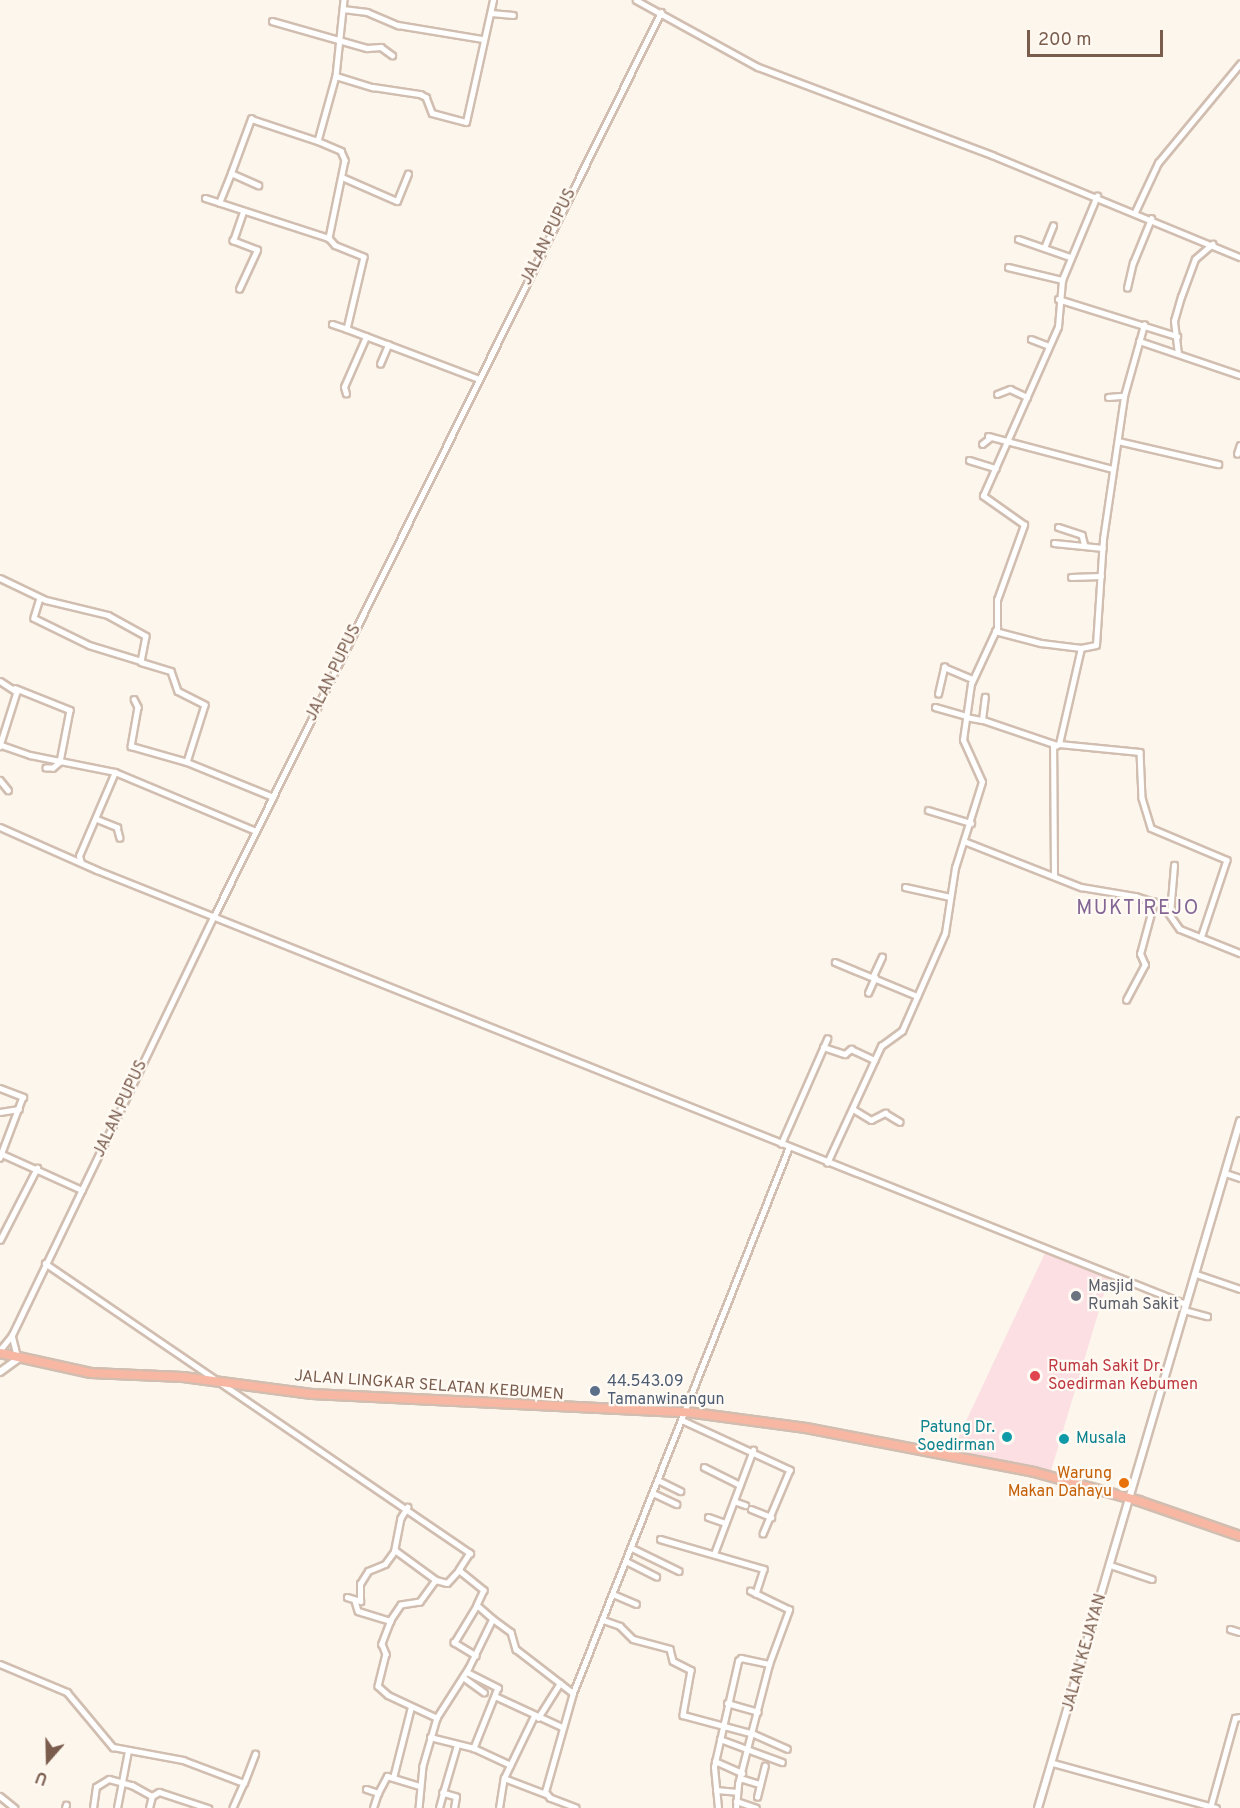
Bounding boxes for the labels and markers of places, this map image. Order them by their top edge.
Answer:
place label: Masjid Rumah Sakit [1088,1277,1179,1315]
marker: Masjid Rumah Sakit [1069,1289,1083,1303]
place label: Rumah Sakit Dr. Soedirman Kebumen [1048,1357,1198,1395]
marker: Rumah Sakit Dr. Soedirman Kebumen [1026,1367,1044,1385]
place label: 44.543.09 Tamanwinangun [607,1372,725,1410]
marker: 44.543.09 Tamanwinangun [588,1384,602,1398]
place label: Patung Dr. Soedirman [917,1418,995,1456]
place label: Musala [1076,1429,1126,1449]
marker: Patung Dr. Soedirman [1000,1430,1014,1444]
marker: Musala [1057,1432,1071,1446]
place label: Warung Makan Dahayu [1008,1464,1112,1502]
marker: Warung Makan Dahayu [1117,1476,1131,1490]

